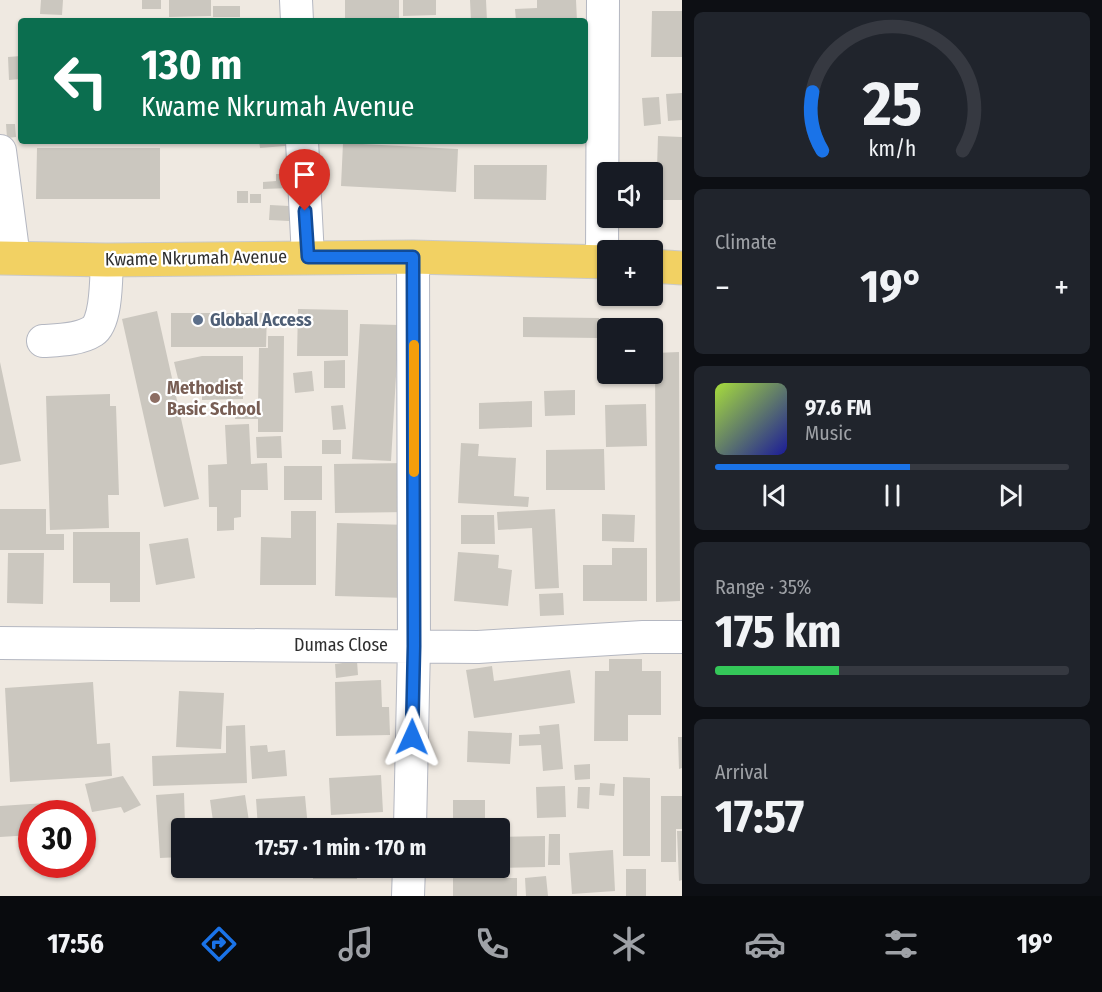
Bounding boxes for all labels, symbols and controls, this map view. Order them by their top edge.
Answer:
text: 130 m [141,40,242,90]
icon: left [42,42,120,120]
text: 25 [861,68,922,143]
text: Kwame Nkrumah Avenue [141,91,414,123]
text: km/h [868,137,916,163]
pin [279,149,330,211]
icon: arrive [288,158,321,191]
map controls [597,162,663,384]
button: sound [597,162,663,228]
text: Climate [715,230,777,254]
button: + [597,240,663,306]
street label: Kwame Nkrumah Avenue [105,245,287,271]
text: 19° [860,260,924,314]
text: − [715,268,730,308]
text: + [1054,268,1069,308]
place label: Global Access [210,309,312,331]
marker: Global Access [191,313,205,327]
button: − [597,318,663,384]
place label: Methodist Basic School [167,377,261,420]
marker: Methodist Basic School [148,391,162,405]
text: 97.6 FM [805,394,871,421]
text: Music [805,421,852,445]
icon: previous [758,479,791,512]
icon: pause [876,479,909,512]
icon: next [994,479,1027,512]
text: Range · 35% [715,575,811,599]
text: 175 km [715,605,841,659]
street label: Dumas Close [294,634,388,656]
position arrow [380,705,444,769]
text: Arrival [715,760,768,784]
text: 17:57 [715,790,804,844]
speed limit sign: 30 [18,800,96,878]
text: 17:57 · 1 min · 170 m [255,834,426,861]
icon: directions [198,923,240,965]
icon: music [335,923,377,965]
icon: phone [471,923,513,965]
icon: climate [608,923,650,965]
icon: car [744,923,786,965]
icon: filters [880,923,922,965]
text: 17:56 [47,928,104,960]
text: 19° [1017,928,1055,960]

